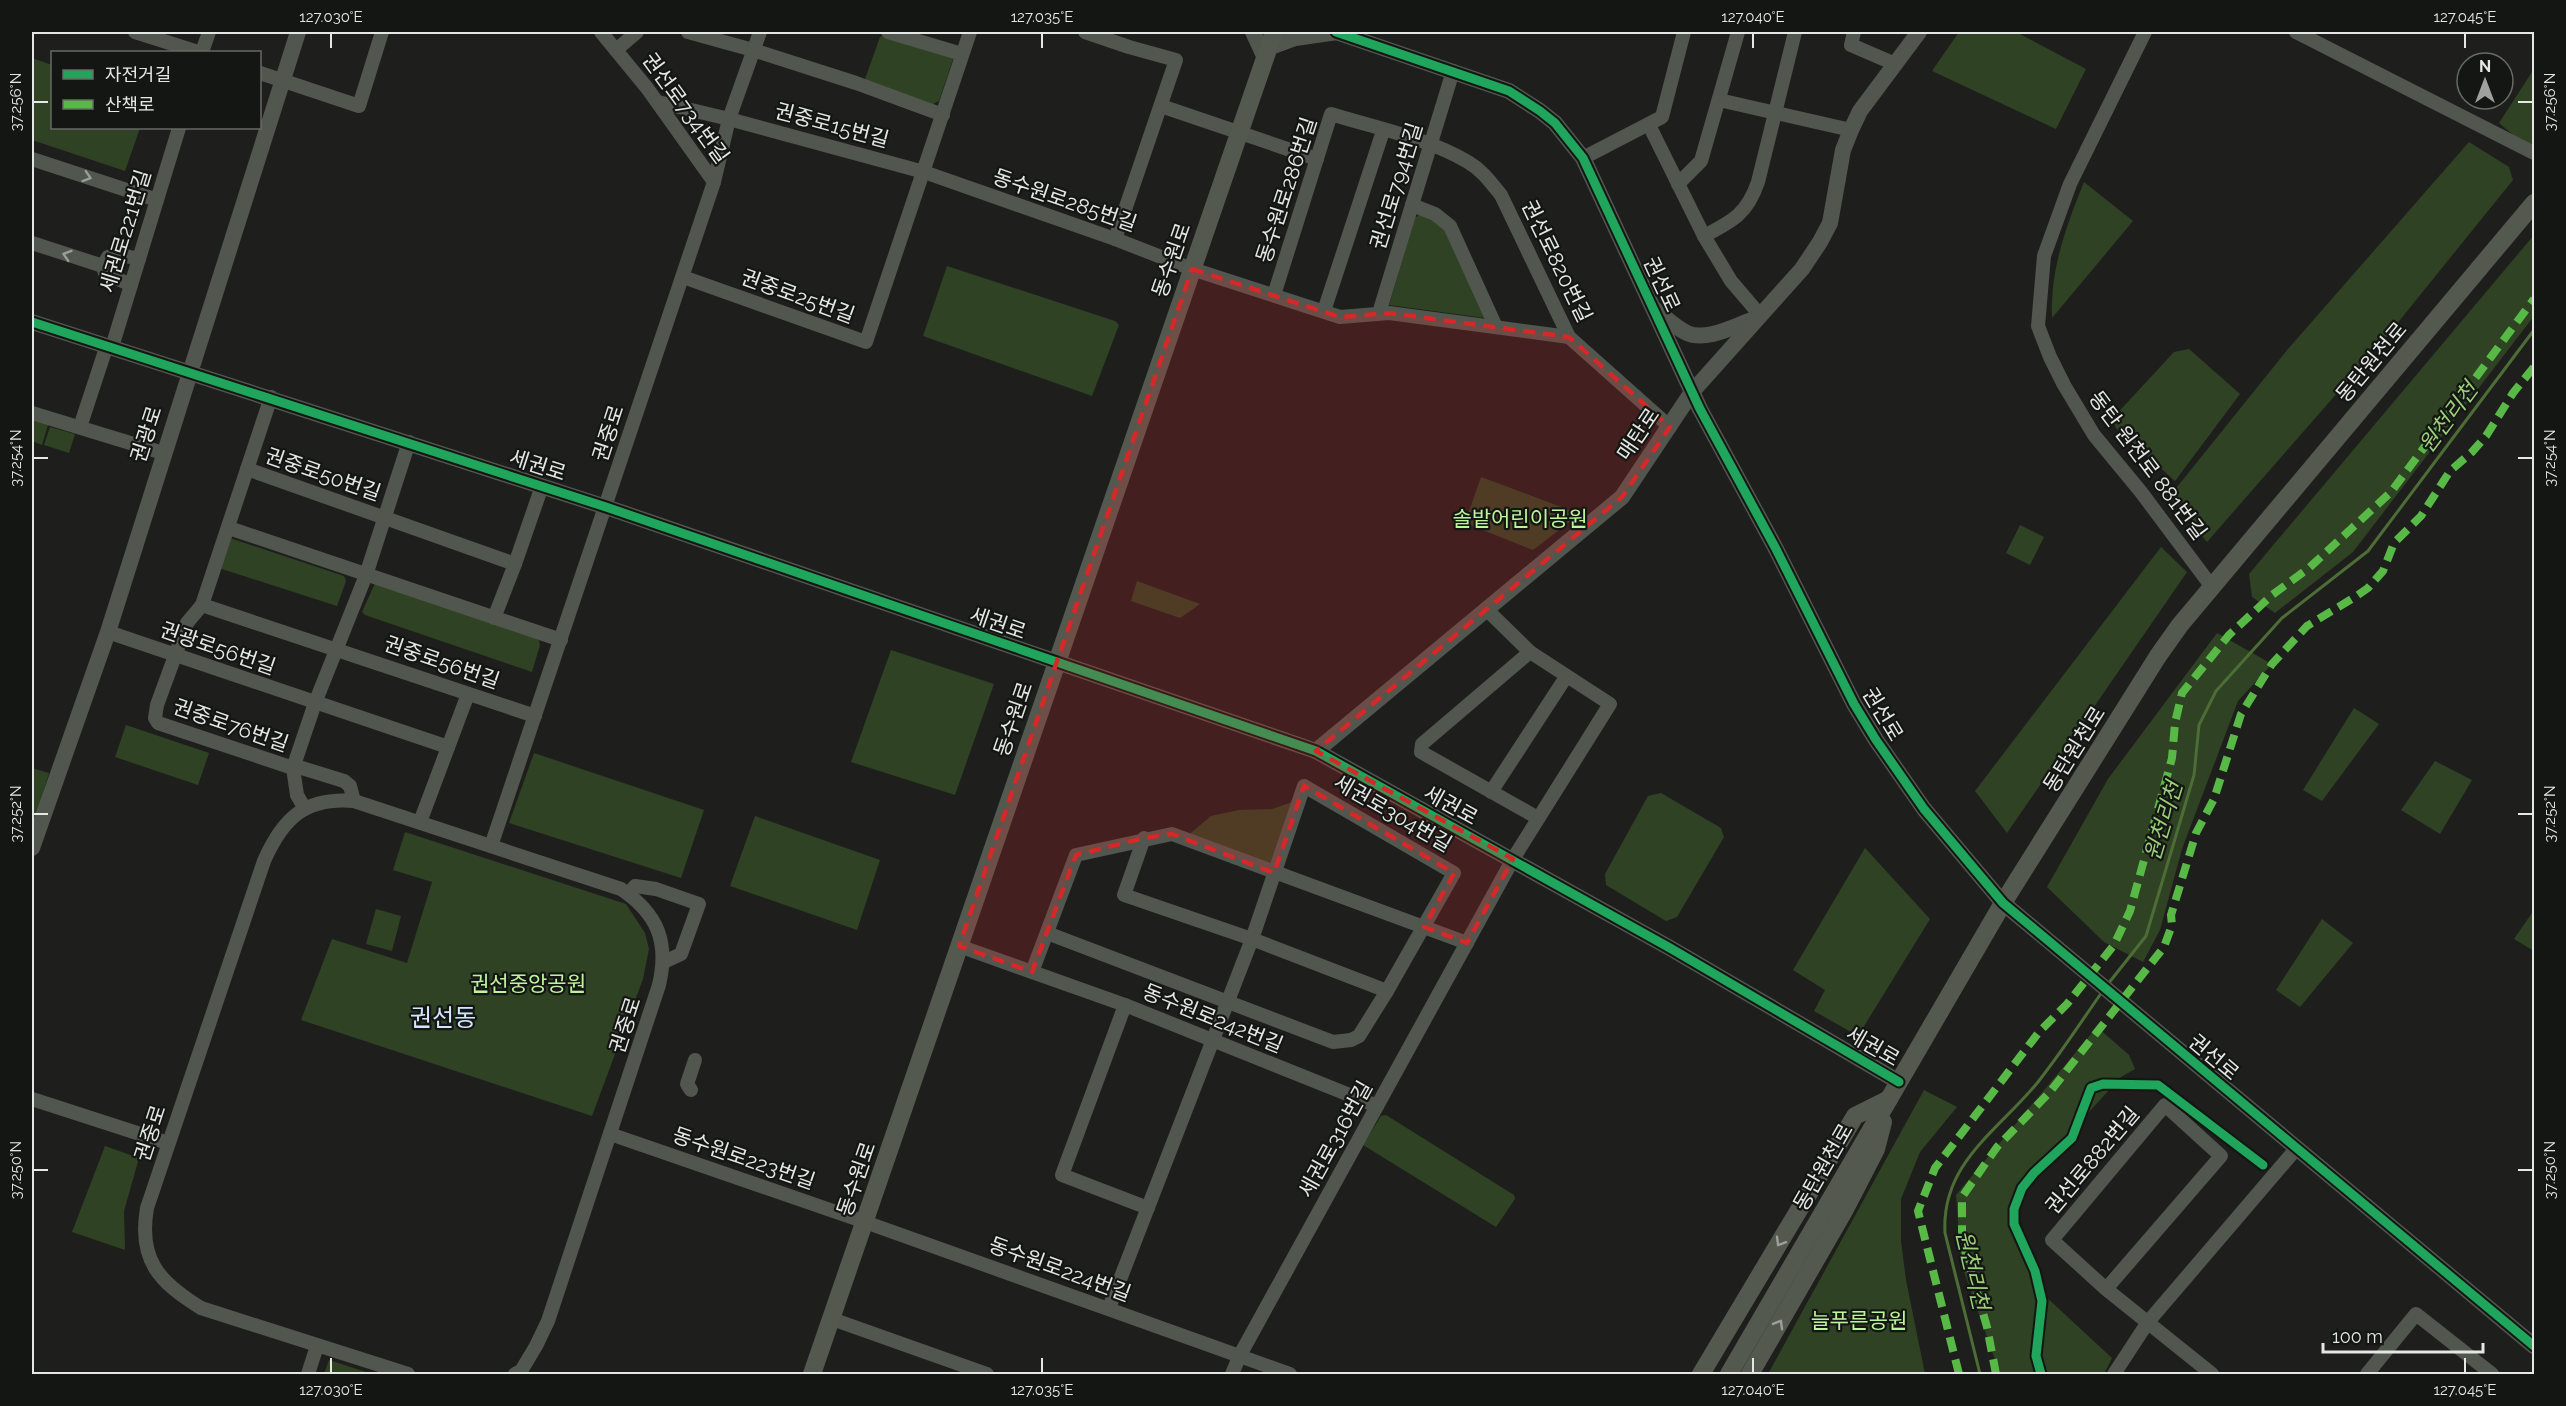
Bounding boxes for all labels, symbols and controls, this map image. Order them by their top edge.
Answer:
text: 127.030°E [299,8,363,26]
text: 127.035°E [1011,8,1073,26]
text: 127.040°E [1721,8,1785,26]
text: 127.045°E [2434,8,2496,26]
street label: 권선로734번길 [638,48,734,168]
legend [51,51,261,129]
north arrow [2455,51,2515,111]
text: N [2479,57,2491,76]
text: 자전거길 [105,64,171,85]
text: 37.256°N [7,73,25,131]
text: 37.256°N [2541,73,2559,131]
text: 산책로 [105,94,155,115]
street label: 권중로15번길 [772,98,892,152]
street label: 동수원로286번길 [1251,114,1321,266]
street label: 권선로794번길 [1365,119,1427,253]
street label: 동수원로285번길 [990,164,1140,236]
street label: 세권로221번길 [94,166,156,296]
one-way arrow [81,170,92,182]
street label: 권선로820번길 [1517,196,1597,326]
street label: 동수원로 [1147,219,1195,301]
one-way arrow [62,250,73,262]
street label: 권선로 [1638,252,1686,316]
street label: 권중로25번길 [738,264,858,328]
street label: 동탄원천로 [2330,317,2412,407]
water label: 원천리천 [2413,375,2484,457]
street label: 동탄 원천로 881번길 [2084,386,2212,544]
street label: 권중로 [587,402,629,464]
street label: 권광로 [125,403,167,465]
street label: 매탄로 [1611,403,1665,465]
text: 37.254°N [7,429,25,487]
text: 37.254°N [2541,429,2559,487]
street label: 권중로50번길 [262,442,384,506]
street label: 세권로 [507,444,569,486]
park label: 솔밭어린이공원 [1452,506,1588,531]
street label: 세권로 [967,602,1029,644]
street label: 권광로56번길 [157,617,279,679]
street label: 권중로56번길 [381,631,503,693]
street label: 동수원로 [989,678,1037,760]
street label: 권선로 [1857,683,1909,745]
street label: 권중로76번길 [170,694,292,756]
street label: 동탄원천로 [2038,701,2110,797]
street label: 세권로304번길 [1330,769,1456,857]
water label: 원천리천 [2139,776,2188,864]
street label: 세권로 [1420,780,1482,830]
text: 37.252°N [7,786,25,843]
text: 37.252°N [2541,786,2559,843]
park label: 권선중앙공원 [470,971,586,996]
street label: 동수원로242번길 [1139,978,1287,1058]
street label: 권중로 [604,994,646,1056]
district label: 권선동 [410,1003,476,1032]
street label: 세권로 [1842,1021,1904,1071]
street label: 권선로 [2184,1029,2244,1085]
street label: 세권로316번길 [1293,1076,1377,1202]
street label: 권선로882번길 [2040,1101,2144,1219]
street label: 권중로 [129,1102,171,1164]
street label: 동탄원천로 [1788,1119,1858,1215]
street label: 동수원로223번길 [669,1122,819,1194]
street label: 동수원로 [832,1138,880,1220]
text: 37.250°N [7,1141,25,1199]
text: 37.250°N [2541,1141,2559,1199]
water label: 원천리천 [1951,1228,1995,1315]
street label: 동수원로224번길 [986,1232,1134,1306]
one-way arrow [1776,1236,1787,1246]
park label: 늘푸른공원 [1811,1308,1907,1333]
scale bar [2323,1316,2484,1354]
one-way arrow [1772,1320,1783,1330]
text: 100 m [2332,1326,2383,1347]
text: 127.030°E [299,1381,363,1399]
text: 127.035°E [1011,1381,1073,1399]
text: 127.040°E [1721,1381,1785,1399]
text: 127.045°E [2434,1381,2496,1399]

